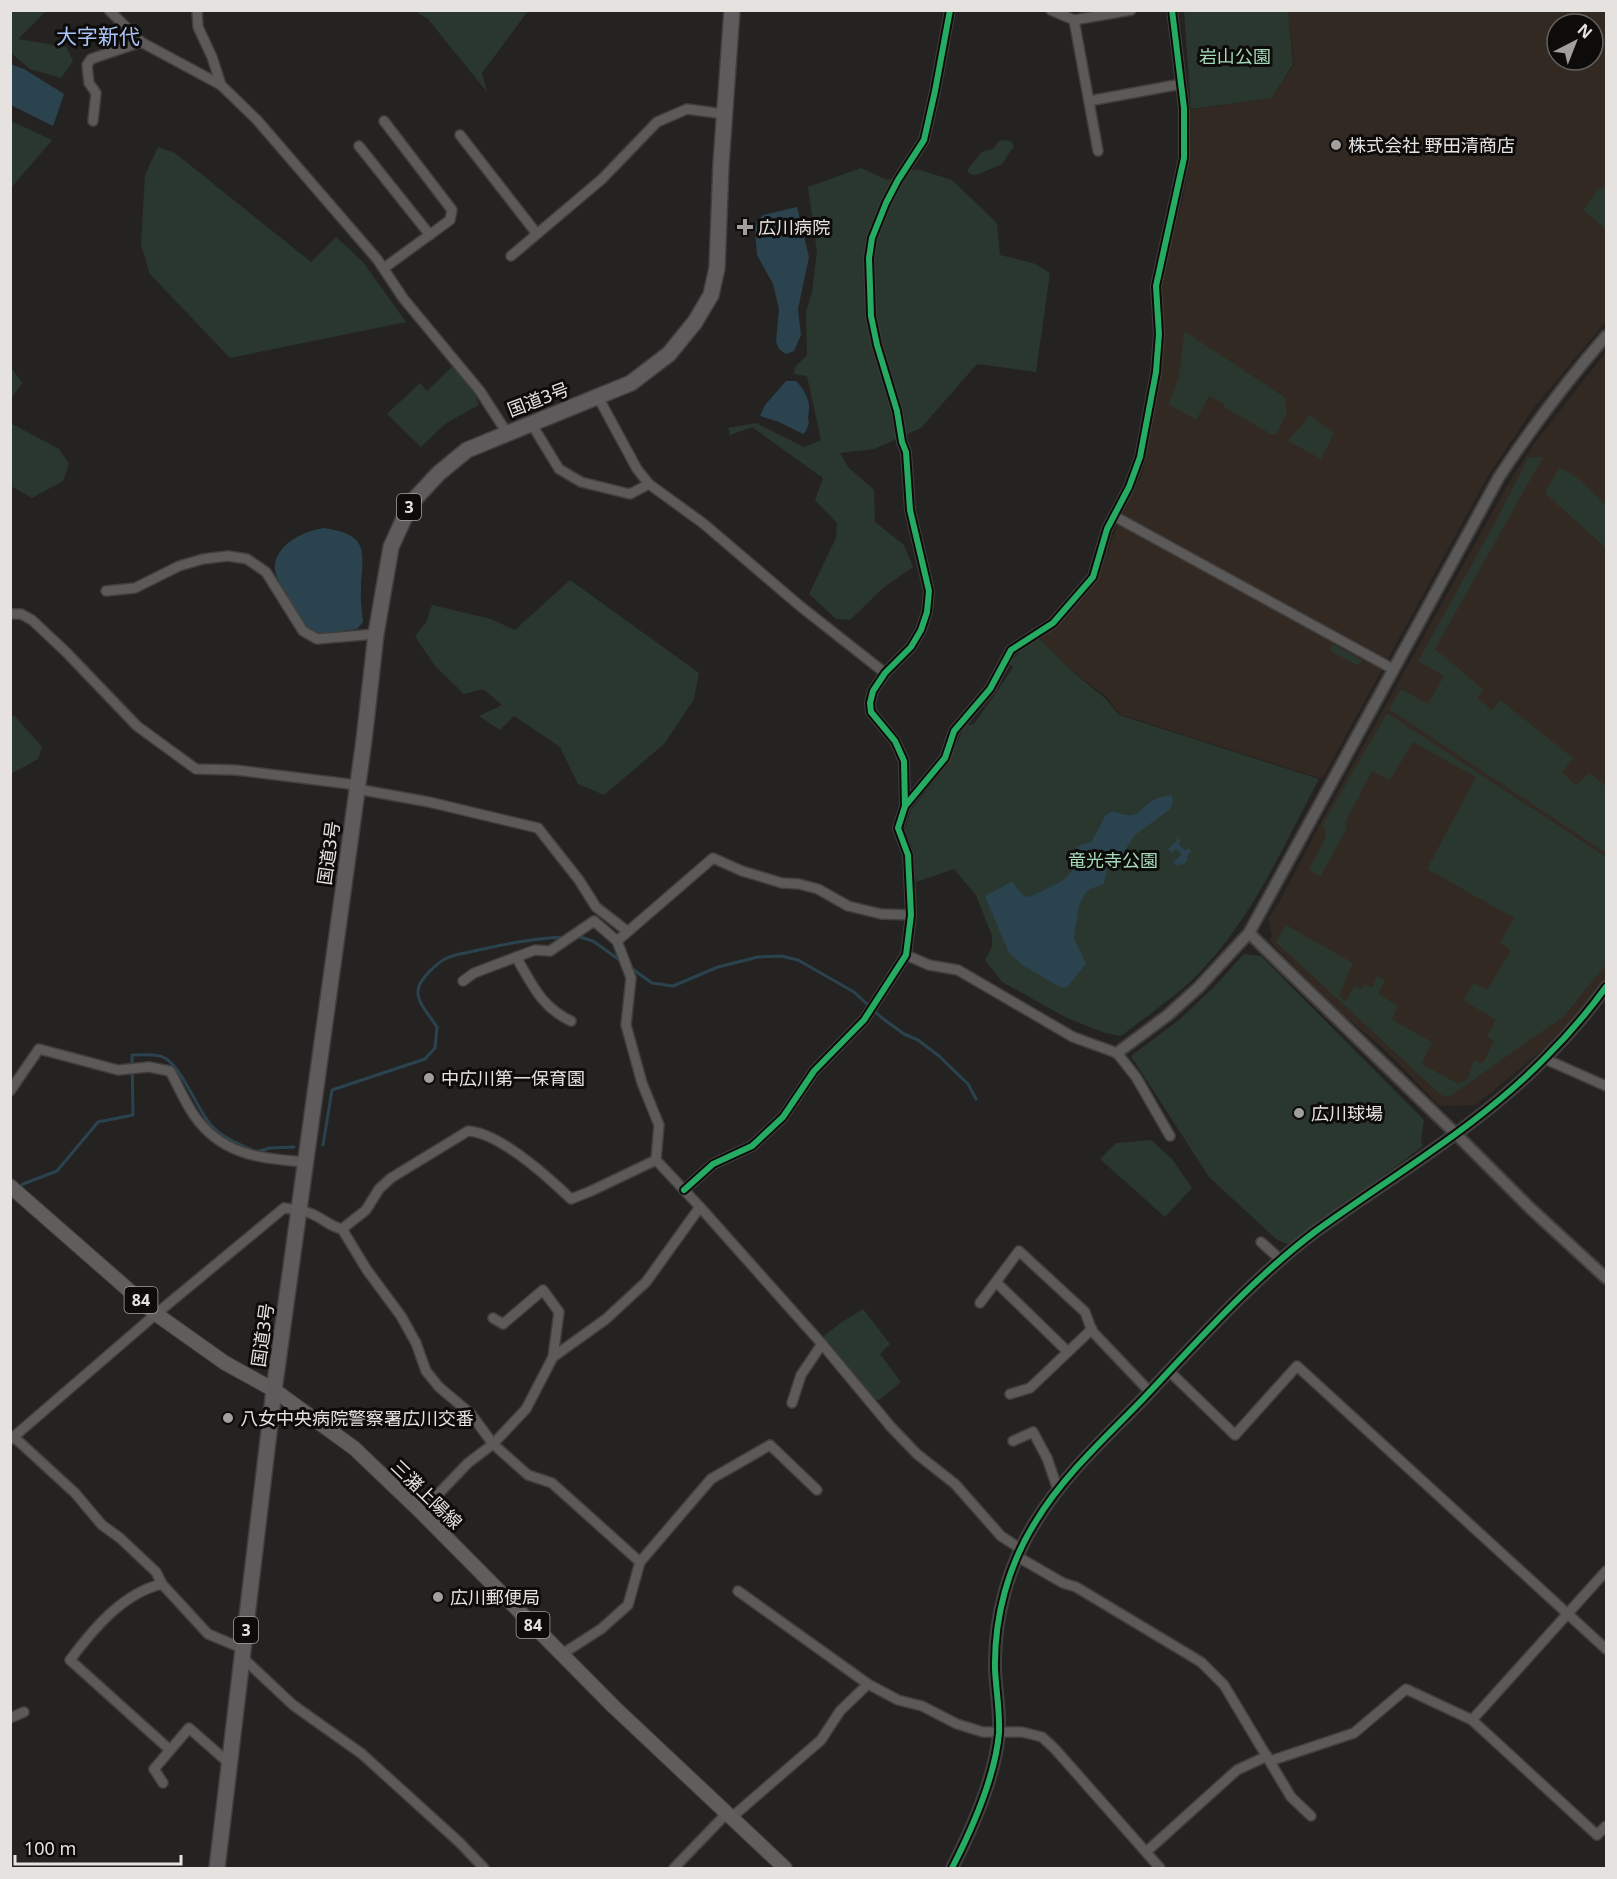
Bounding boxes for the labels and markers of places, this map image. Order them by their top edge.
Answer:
place label: 株式会社 野田清商店 [1348,133,1515,157]
marker: 株式会社 野田清商店 [1329,138,1343,152]
place label: 広川病院 [758,215,830,239]
marker: 広川病院 [736,218,754,236]
place label: 中広川第一保育園 [441,1066,585,1090]
marker: 中広川第一保育園 [422,1071,436,1085]
place label: 広川球場 [1311,1101,1383,1125]
marker: 広川球場 [1292,1106,1306,1120]
place label: 八女中央病院警察署広川交番 [240,1406,474,1430]
marker: 八女中央病院警察署広川交番 [221,1411,235,1425]
place label: 広川郵便局 [450,1585,540,1609]
marker: 広川郵便局 [431,1590,445,1604]

